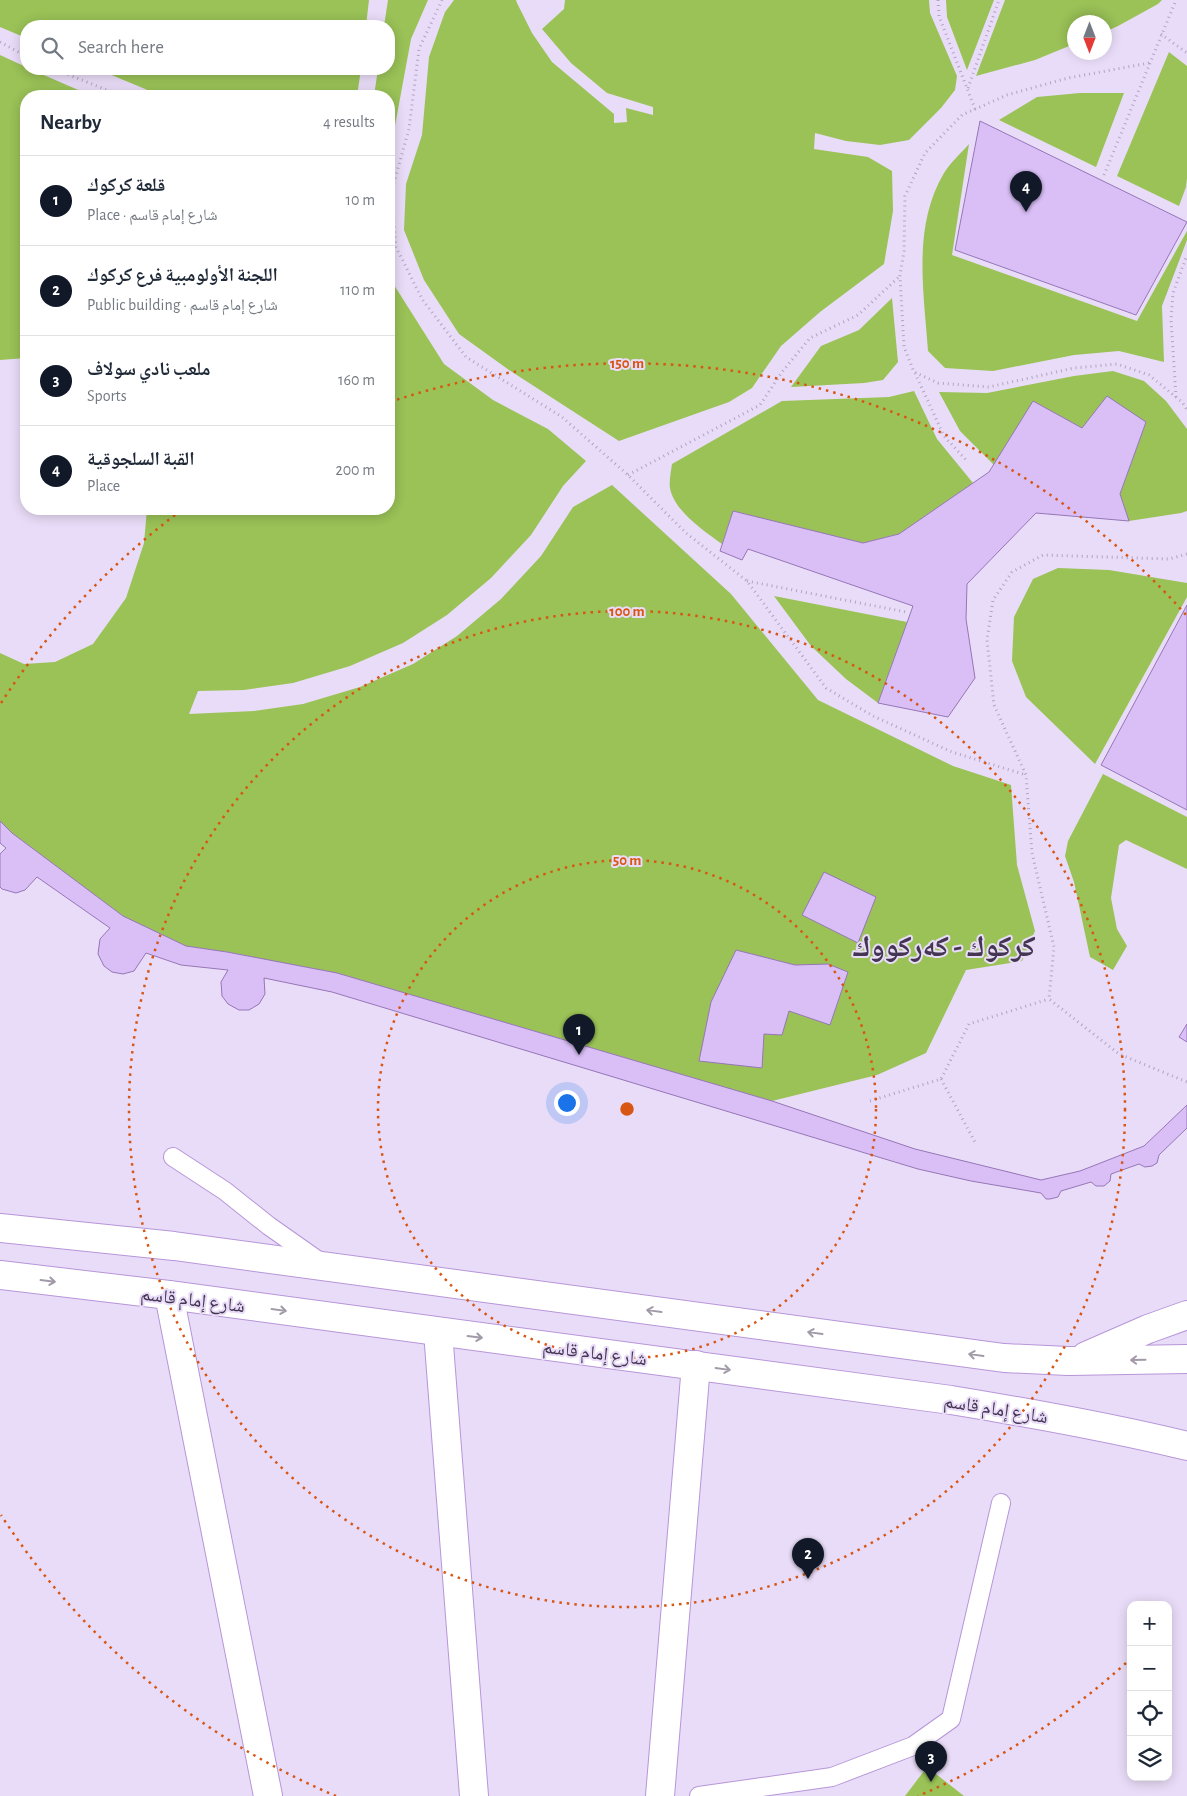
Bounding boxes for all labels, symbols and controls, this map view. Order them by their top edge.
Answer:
north arrow [1067,15,1112,60]
search box [20,20,395,75]
icon: search [38,34,66,62]
text: Search here [78,38,164,57]
text: Nearby [40,112,101,133]
text: 4 results [323,114,375,130]
pin: 4 [1010,171,1042,212]
text: قلعة كركوك [87,176,165,195]
text: 1 [53,192,59,208]
text: 10 m [346,192,375,208]
text: Place · شارع إمام قاسم [87,207,218,223]
text: اللجنة الأولومبية فرع كركوك [87,266,278,285]
text: 2 [52,282,60,298]
text: 110 m [340,282,375,298]
text: Public building · شارع إمام قاسم [87,297,278,313]
text: 150 m [610,356,644,371]
text: ملعب نادي سولاف [87,360,211,379]
text: 3 [53,372,59,388]
text: 160 m [338,372,375,388]
text: Sports [87,388,127,404]
text: القبة السلجوقية [87,450,195,469]
text: 4 [52,462,60,478]
text: 200 m [335,462,375,478]
text: Place [87,478,120,494]
text: 100 m [609,604,645,619]
text: 50 m [613,853,641,868]
district label: كركوك - کەرکووك [852,933,1036,962]
pin: 1 [563,1014,595,1055]
your location [554,1090,580,1116]
centre of rings [618,1100,636,1118]
one-way arrow [40,1276,56,1286]
street label: شارع إمام قاسم [139,1285,246,1319]
one-way arrow [271,1306,287,1316]
one-way arrow [646,1306,662,1316]
one-way arrow [807,1328,823,1338]
one-way arrow [466,1332,482,1342]
street label: شارع إمام قاسم [541,1338,648,1372]
one-way arrow [968,1349,984,1359]
one-way arrow [1131,1355,1147,1365]
one-way arrow [714,1364,730,1374]
street label: شارع إمام قاسم [942,1392,1049,1430]
pin: 2 [792,1538,824,1579]
map controls [1127,1601,1172,1781]
button: + [1127,1601,1172,1646]
button: − [1127,1646,1172,1691]
button: locate [1127,1691,1172,1736]
button: layers [1127,1736,1172,1781]
pin: 3 [915,1741,947,1782]

